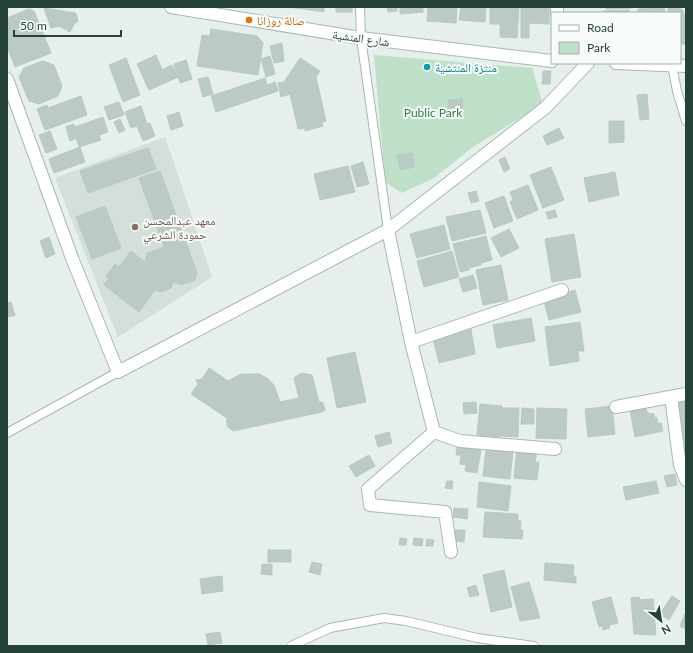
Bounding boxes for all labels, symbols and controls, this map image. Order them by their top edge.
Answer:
scale bar [14,12,121,38]
legend [551,12,681,64]
place label: صالة روزانا [257,13,305,28]
marker: صالة روزانا [244,15,254,25]
text: 50 m [20,18,47,33]
text: Road [587,20,614,35]
street label: شارع المنشية [331,27,391,50]
text: Park [587,40,611,55]
place label: منتزة المنتشية [435,60,497,75]
marker: منتزة المنتشية [422,62,432,72]
park label: Public Park [404,105,463,120]
place label: معهد عبدالمحسن حمودة الشرعي [143,213,215,245]
marker: معهد عبدالمحسن حمودة الشرعي [130,222,140,232]
north arrow [641,601,681,641]
text: N [659,622,673,638]

